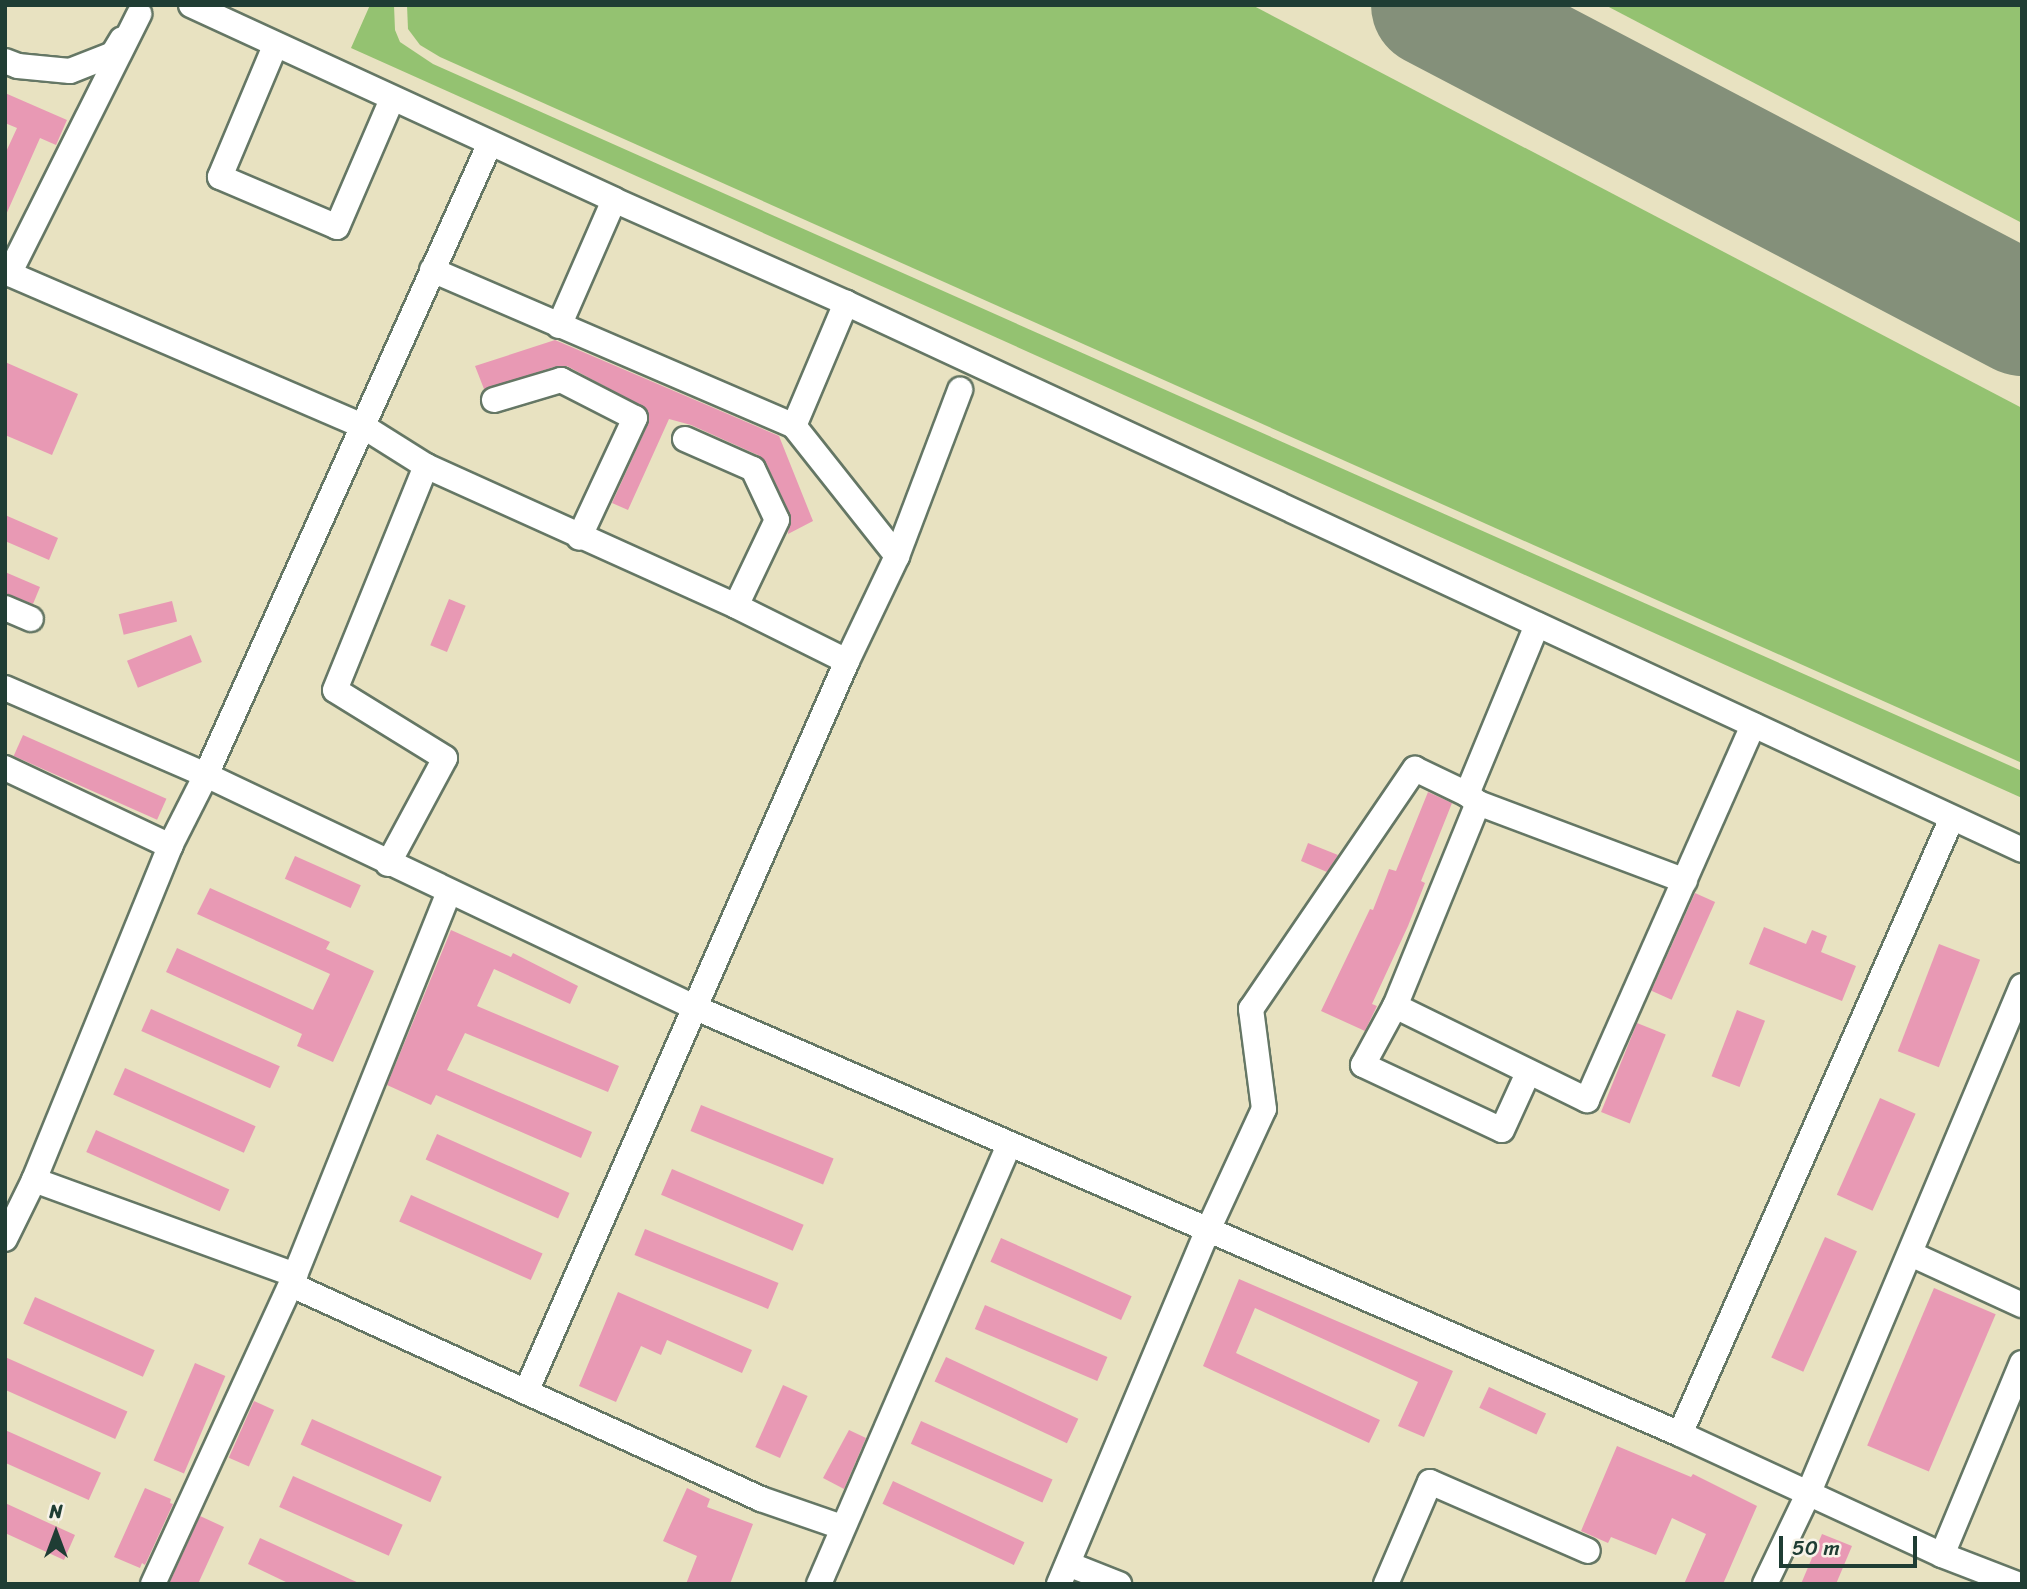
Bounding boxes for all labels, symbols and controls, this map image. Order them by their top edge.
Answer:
text: N [49,1495,63,1528]
north arrow [21,1498,91,1568]
scale bar [1782,1522,1920,1566]
text: 50 m [1792,1529,1840,1567]

